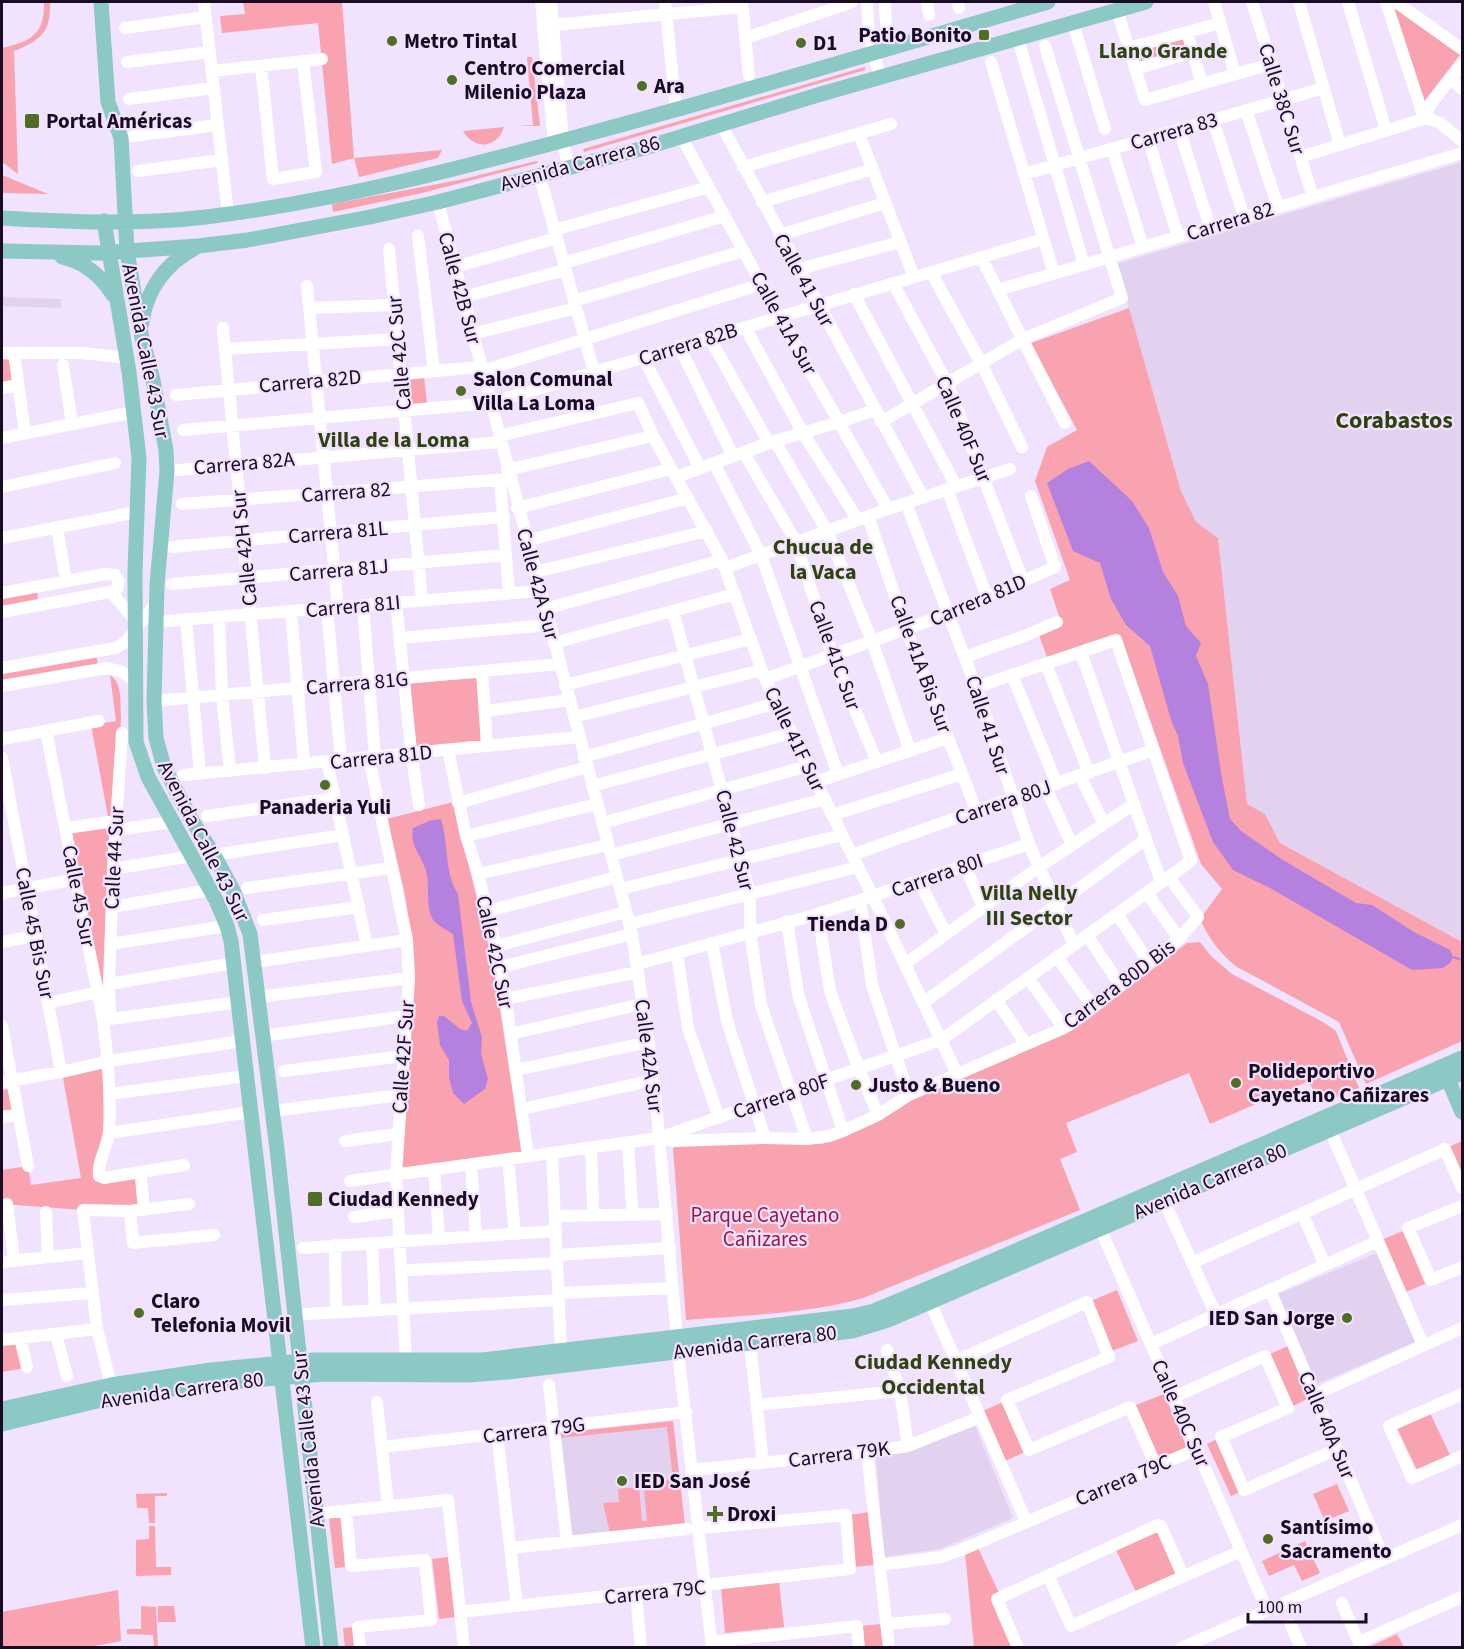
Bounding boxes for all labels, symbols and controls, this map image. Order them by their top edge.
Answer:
place label: Patio Bonito [858,20,972,50]
place label: Metro Tintal [404,26,517,56]
place label: D1 [813,28,837,58]
marker: Patio Bonito [977,28,991,42]
marker: Metro Tintal [385,34,399,48]
district label: Llano Grande [1099,35,1227,67]
marker: D1 [794,36,808,50]
street label: Calle 38C Sur [1251,40,1313,159]
place label: Centro Comercial Milenio Plaza [464,53,625,107]
place label: Ara [653,71,685,101]
marker: Centro Comercial Milenio Plaza [445,73,459,87]
marker: Ara [635,79,649,93]
street label: Carrera 83 [1127,104,1221,158]
place label: Portal Américas [46,106,192,136]
marker: Portal Américas [23,112,41,130]
street label: Avenida Carrera 86 [497,127,663,199]
street label: Carrera 82 [1183,194,1277,248]
street label: Calle 42B Sur [431,228,490,348]
street label: Calle 41 Sur [766,228,842,333]
street label: Avenida Calle 43 Sur [114,261,178,442]
street label: Calle 41A Sur [743,266,825,381]
street label: Calle 42C Sur [379,294,419,412]
street label: Carrera 82B [635,315,741,373]
street label: Carrera 82D [258,362,362,400]
place label: Salon Comunal Villa La Loma [472,364,613,418]
street label: Calle 40F Sur [928,371,1000,488]
marker: Salon Comunal Villa La Loma [454,384,468,398]
district label: Corabastos [1335,403,1453,438]
district label: Villa de la Loma [317,424,470,456]
street label: Carrera 82A [192,444,296,482]
street label: Carrera 82 [300,474,392,510]
street label: Calle 42H Sur [223,488,265,608]
street label: Carrera 81L [287,513,389,551]
street label: Calle 42A Sur [509,525,567,644]
district label: Chucua de la Vaca [773,531,873,588]
street label: Carrera 81J [288,551,390,589]
street label: Carrera 81D [925,566,1031,634]
street label: Carrera 81I [304,587,402,625]
street label: Calle 41A Bis Sur [882,591,960,738]
street label: Calle 41C Sur [801,596,869,715]
street label: Carrera 81G [305,664,409,702]
street label: Calle 41 Sur [958,671,1018,779]
street label: Calle 41F Sur [757,682,834,797]
street label: Carrera 81D [328,737,434,777]
street label: Avenida Calle 43 Sur [150,755,258,927]
street label: Carrera 80J [951,772,1055,832]
marker: Panaderia Yuli [318,778,332,792]
street label: Calle 42 Sur [708,786,762,894]
place label: Panaderia Yuli [259,792,391,822]
street label: Calle 44 Sur [96,805,132,910]
street label: Calle 45 Sur [54,843,104,950]
street label: Carrera 80I [887,845,987,905]
street label: Calle 45 Bis Sur [8,865,63,1002]
district label: Villa Nelly III Sector [980,877,1078,934]
street label: Calle 42C Sur [468,893,522,1012]
place label: Tienda D [807,909,888,939]
marker: Tienda D [893,917,907,931]
street label: Carrera 80D Bis [1057,932,1181,1036]
street label: Calle 42A Sur [627,997,671,1115]
street label: Calle 42F Sur [384,999,422,1115]
place label: Polideportivo Cayetano Cañizares [1248,1056,1429,1110]
street label: Carrera 80F [729,1066,833,1126]
place label: Justo & Bueno [868,1070,1000,1100]
marker: Polideportivo Cayetano Cañizares [1229,1076,1243,1090]
marker: Justo & Bueno [849,1078,863,1092]
street label: Avenida Carrera 80 [1129,1135,1291,1227]
place label: Ciudad Kennedy [328,1184,479,1214]
marker: Ciudad Kennedy [306,1190,324,1208]
park label: Parque Cayetano Cañizares [691,1200,839,1254]
place label: Claro Telefonia Movil [151,1286,291,1340]
place label: IED San Jorge [1208,1303,1335,1333]
marker: Claro Telefonia Movil [132,1306,146,1320]
marker: IED San Jorge [1340,1311,1354,1325]
street label: Avenida Carrera 80 [672,1317,838,1367]
district label: Ciudad Kennedy Occidental [854,1346,1012,1403]
street label: Avenida Calle 43 Sur [284,1349,332,1529]
street label: Calle 40C Sur [1144,1354,1218,1472]
street label: Avenida Carrera 80 [99,1364,265,1416]
street label: Calle 40A Sur [1291,1367,1363,1484]
street label: Carrera 79G [481,1409,587,1451]
street label: Carrera 79K [787,1433,892,1475]
street label: Carrera 79C [1070,1446,1176,1514]
place label: IED San José [634,1466,751,1496]
marker: IED San José [615,1474,629,1488]
place label: Droxi [727,1499,776,1529]
marker: Droxi [708,1507,722,1521]
place label: Santísimo Sacramento [1280,1512,1392,1566]
marker: Santísimo Sacramento [1261,1532,1275,1546]
street label: Carrera 79C [603,1572,707,1612]
scale bar [1248,1586,1366,1624]
text: 100 m [1257,1595,1302,1620]

